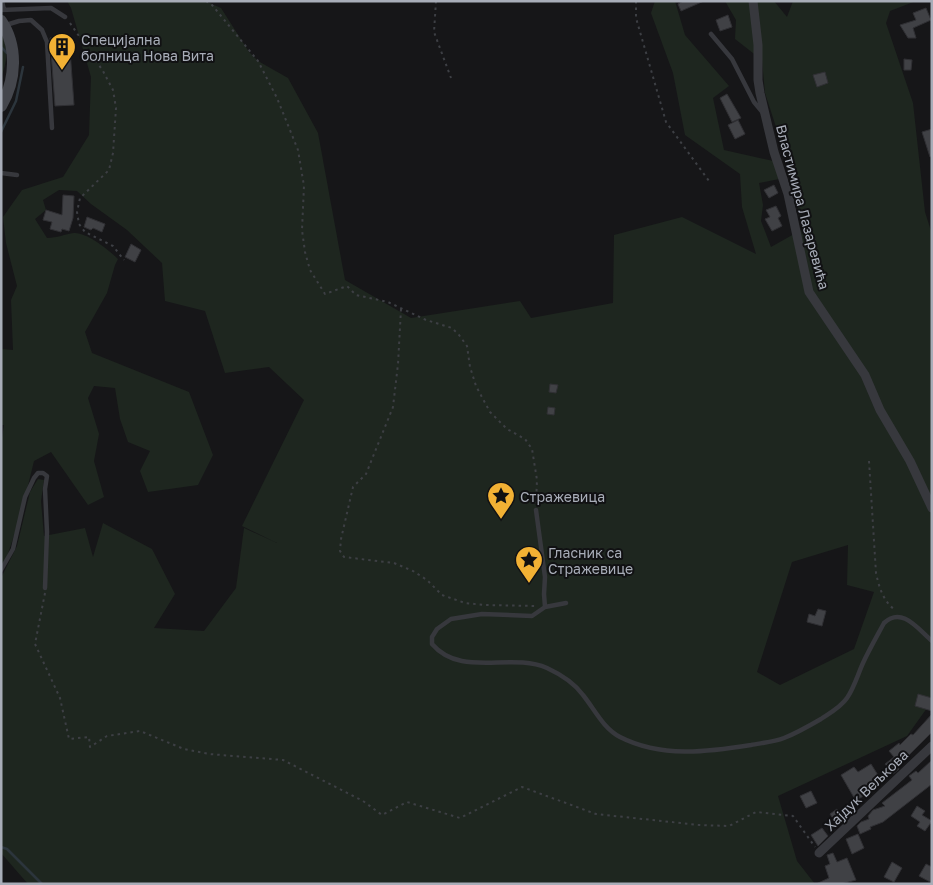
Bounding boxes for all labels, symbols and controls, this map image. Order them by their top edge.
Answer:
place label: Специјална болница Нова Вита [81,31,214,64]
building icon: Специјална болница Нова Вита [47,32,77,71]
street label: Властимира Лазаревића [773,123,833,291]
place icon: Стражевица [486,481,516,520]
place label: Стражевица [520,488,605,505]
place label: Гласник са Стражевице [548,544,633,577]
place icon: Гласник са Стражевице [514,545,544,584]
street label: Хајдук Вељкова [821,746,911,834]

